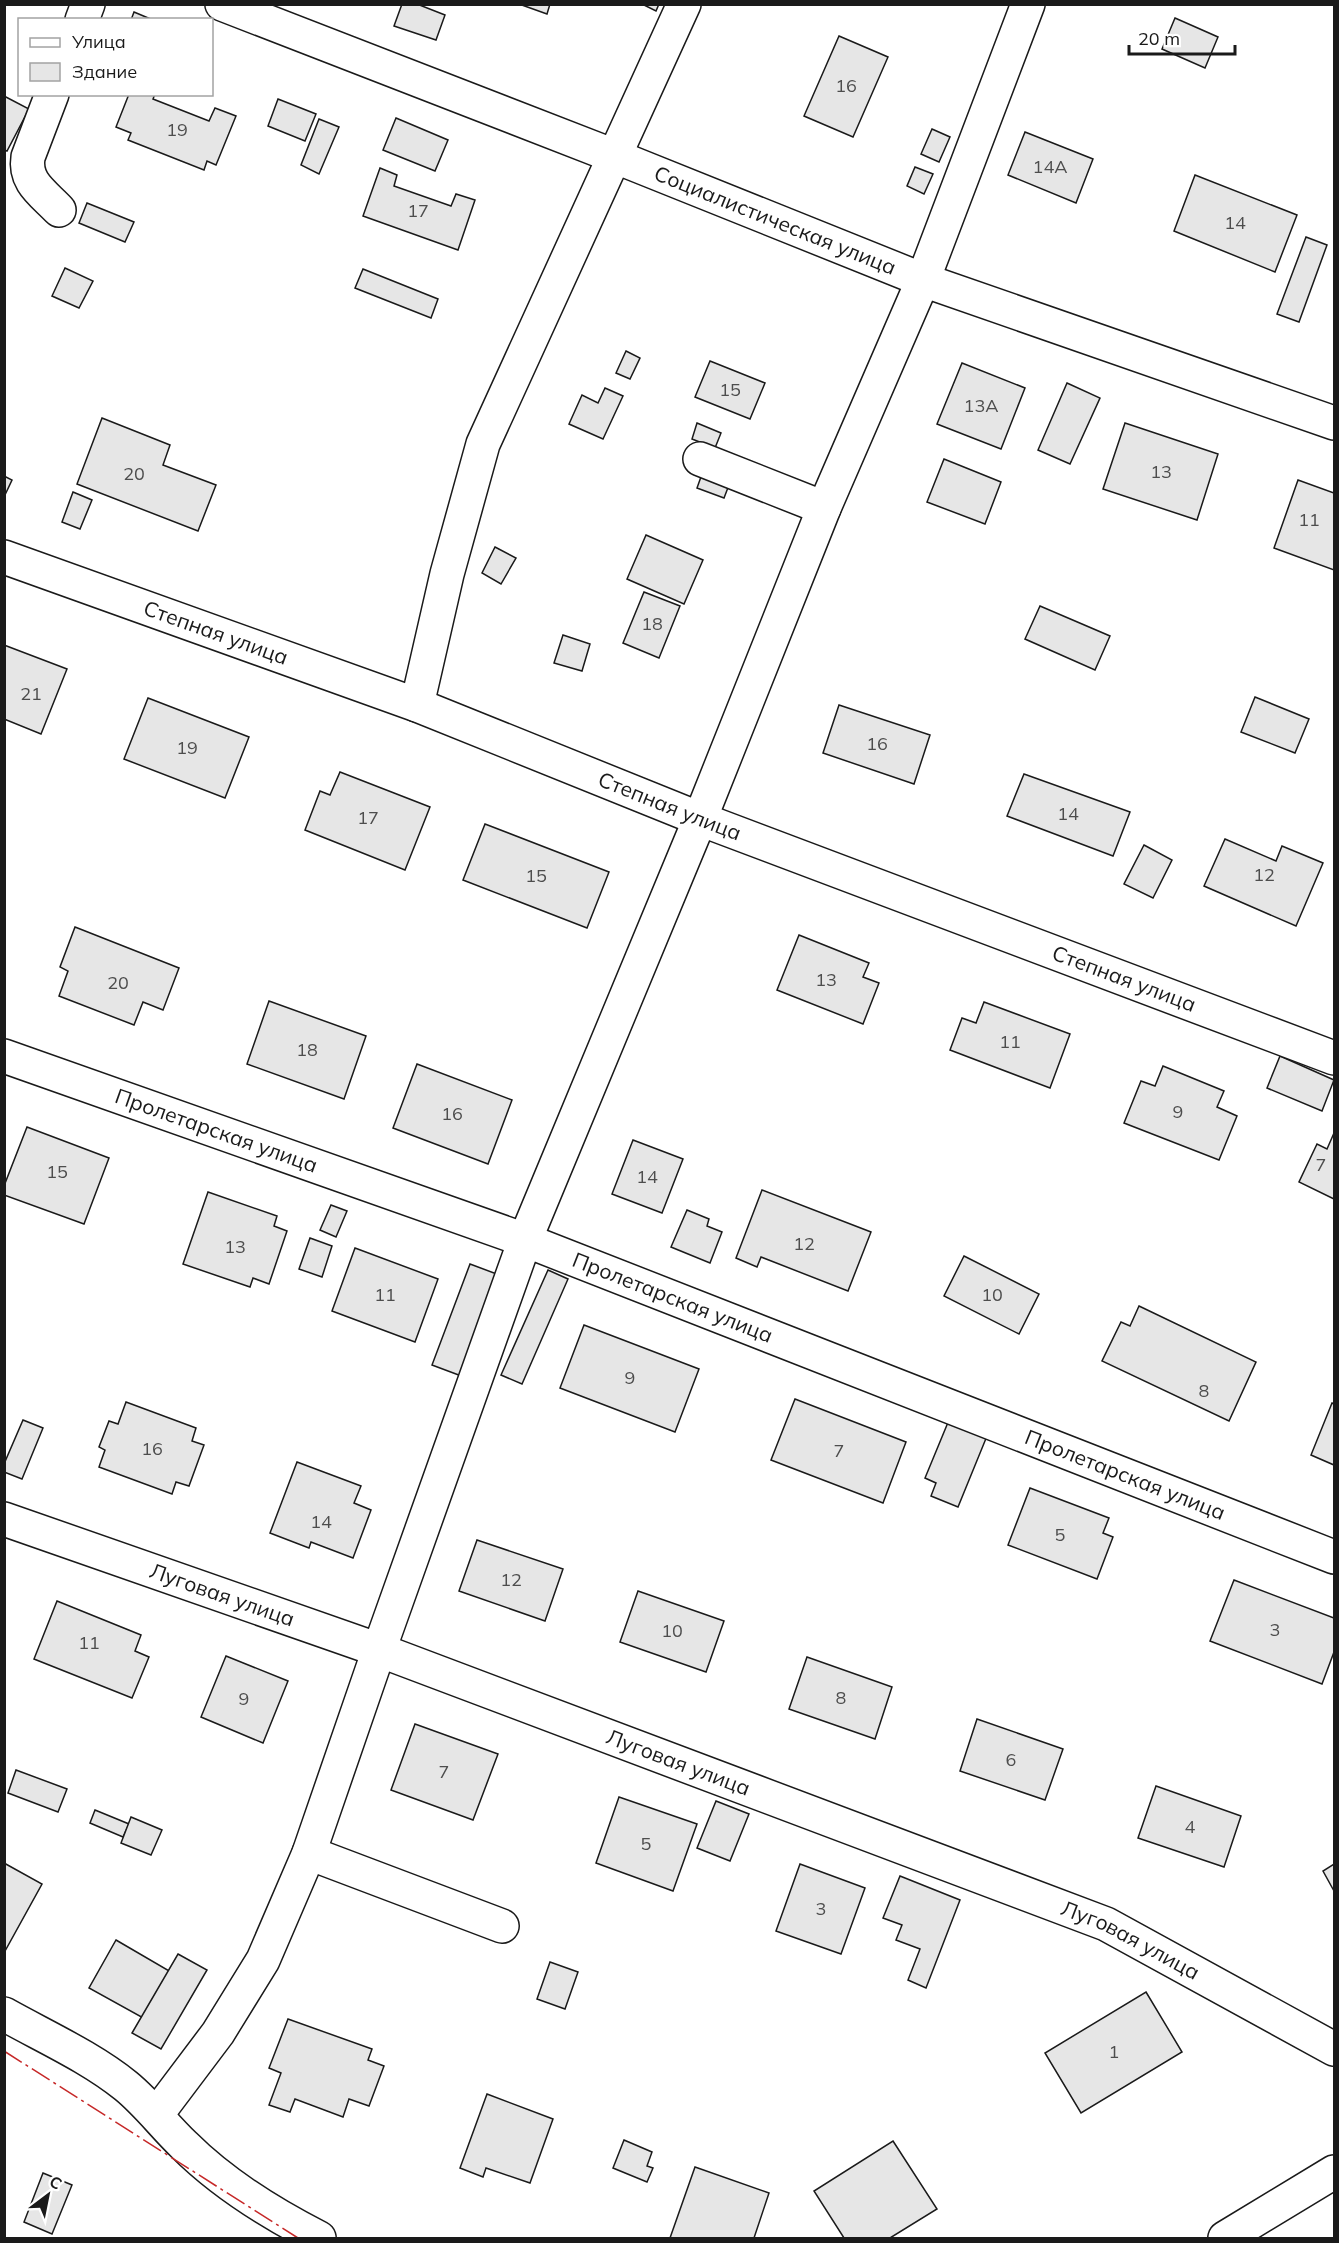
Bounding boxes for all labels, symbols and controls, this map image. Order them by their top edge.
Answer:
legend [18,18,213,96]
scale bar [1129,18,1236,56]
text: 20 m [1138,27,1180,50]
text: Улица [71,30,126,53]
text: Здание [72,60,137,83]
house number: 16 [835,74,857,97]
house number: 19 [166,118,188,141]
house number: 14А [1033,155,1067,178]
street label: Социалистическая улица [651,160,900,280]
house number: 17 [407,199,429,222]
house number: 14 [1224,211,1246,234]
house number: 15 [719,378,741,401]
house number: 13А [964,394,998,417]
house number: 13 [1150,460,1172,483]
house number: 20 [123,462,145,485]
house number: 11 [1298,508,1320,531]
street label: Степная улица [140,594,292,670]
house number: 18 [641,612,663,635]
house number: 21 [20,682,42,705]
house number: 16 [866,732,888,755]
house number: 19 [176,736,198,759]
street label: Степная улица [595,765,745,845]
house number: 14 [1057,802,1079,825]
house number: 17 [357,806,379,829]
house number: 12 [1253,863,1275,886]
house number: 15 [525,864,547,887]
street label: Степная улица [1049,939,1200,1017]
house number: 13 [815,968,837,991]
house number: 20 [107,971,129,994]
house number: 11 [999,1030,1021,1053]
house number: 18 [296,1038,318,1061]
street label: Пролетарская улица [112,1082,321,1178]
house number: 9 [1173,1100,1183,1123]
house number: 16 [441,1102,463,1125]
house number: 7 [1316,1153,1326,1176]
house number: 15 [46,1160,68,1183]
house number: 14 [636,1165,658,1188]
house number: 12 [793,1232,815,1255]
house number: 13 [224,1235,246,1258]
street label: Пролетарская улица [569,1246,777,1348]
house number: 11 [374,1283,396,1306]
house number: 10 [981,1283,1003,1306]
house number: 9 [625,1366,635,1389]
house number: 8 [1199,1379,1209,1402]
street label: Пролетарская улица [1021,1423,1229,1525]
house number: 16 [141,1437,163,1460]
house number: 7 [834,1439,844,1462]
house number: 14 [310,1510,332,1533]
house number: 5 [1055,1523,1066,1546]
street label: Луговая улица [147,1557,298,1632]
house number: 12 [500,1568,522,1591]
house number: 3 [1270,1618,1280,1641]
house number: 10 [661,1619,683,1642]
house number: 11 [78,1631,100,1654]
house number: 8 [836,1686,846,1709]
house number: 9 [239,1687,249,1710]
street label: Луговая улица [603,1723,754,1801]
house number: 6 [1006,1748,1016,1771]
house number: 7 [439,1760,449,1783]
house number: 4 [1185,1815,1196,1838]
house number: 5 [641,1832,652,1855]
street label: Луговая улица [1058,1894,1205,1985]
house number: 3 [816,1897,826,1920]
house number: 1 [1109,2040,1119,2063]
north arrow [18,2165,78,2225]
text: С [46,2171,66,2194]

